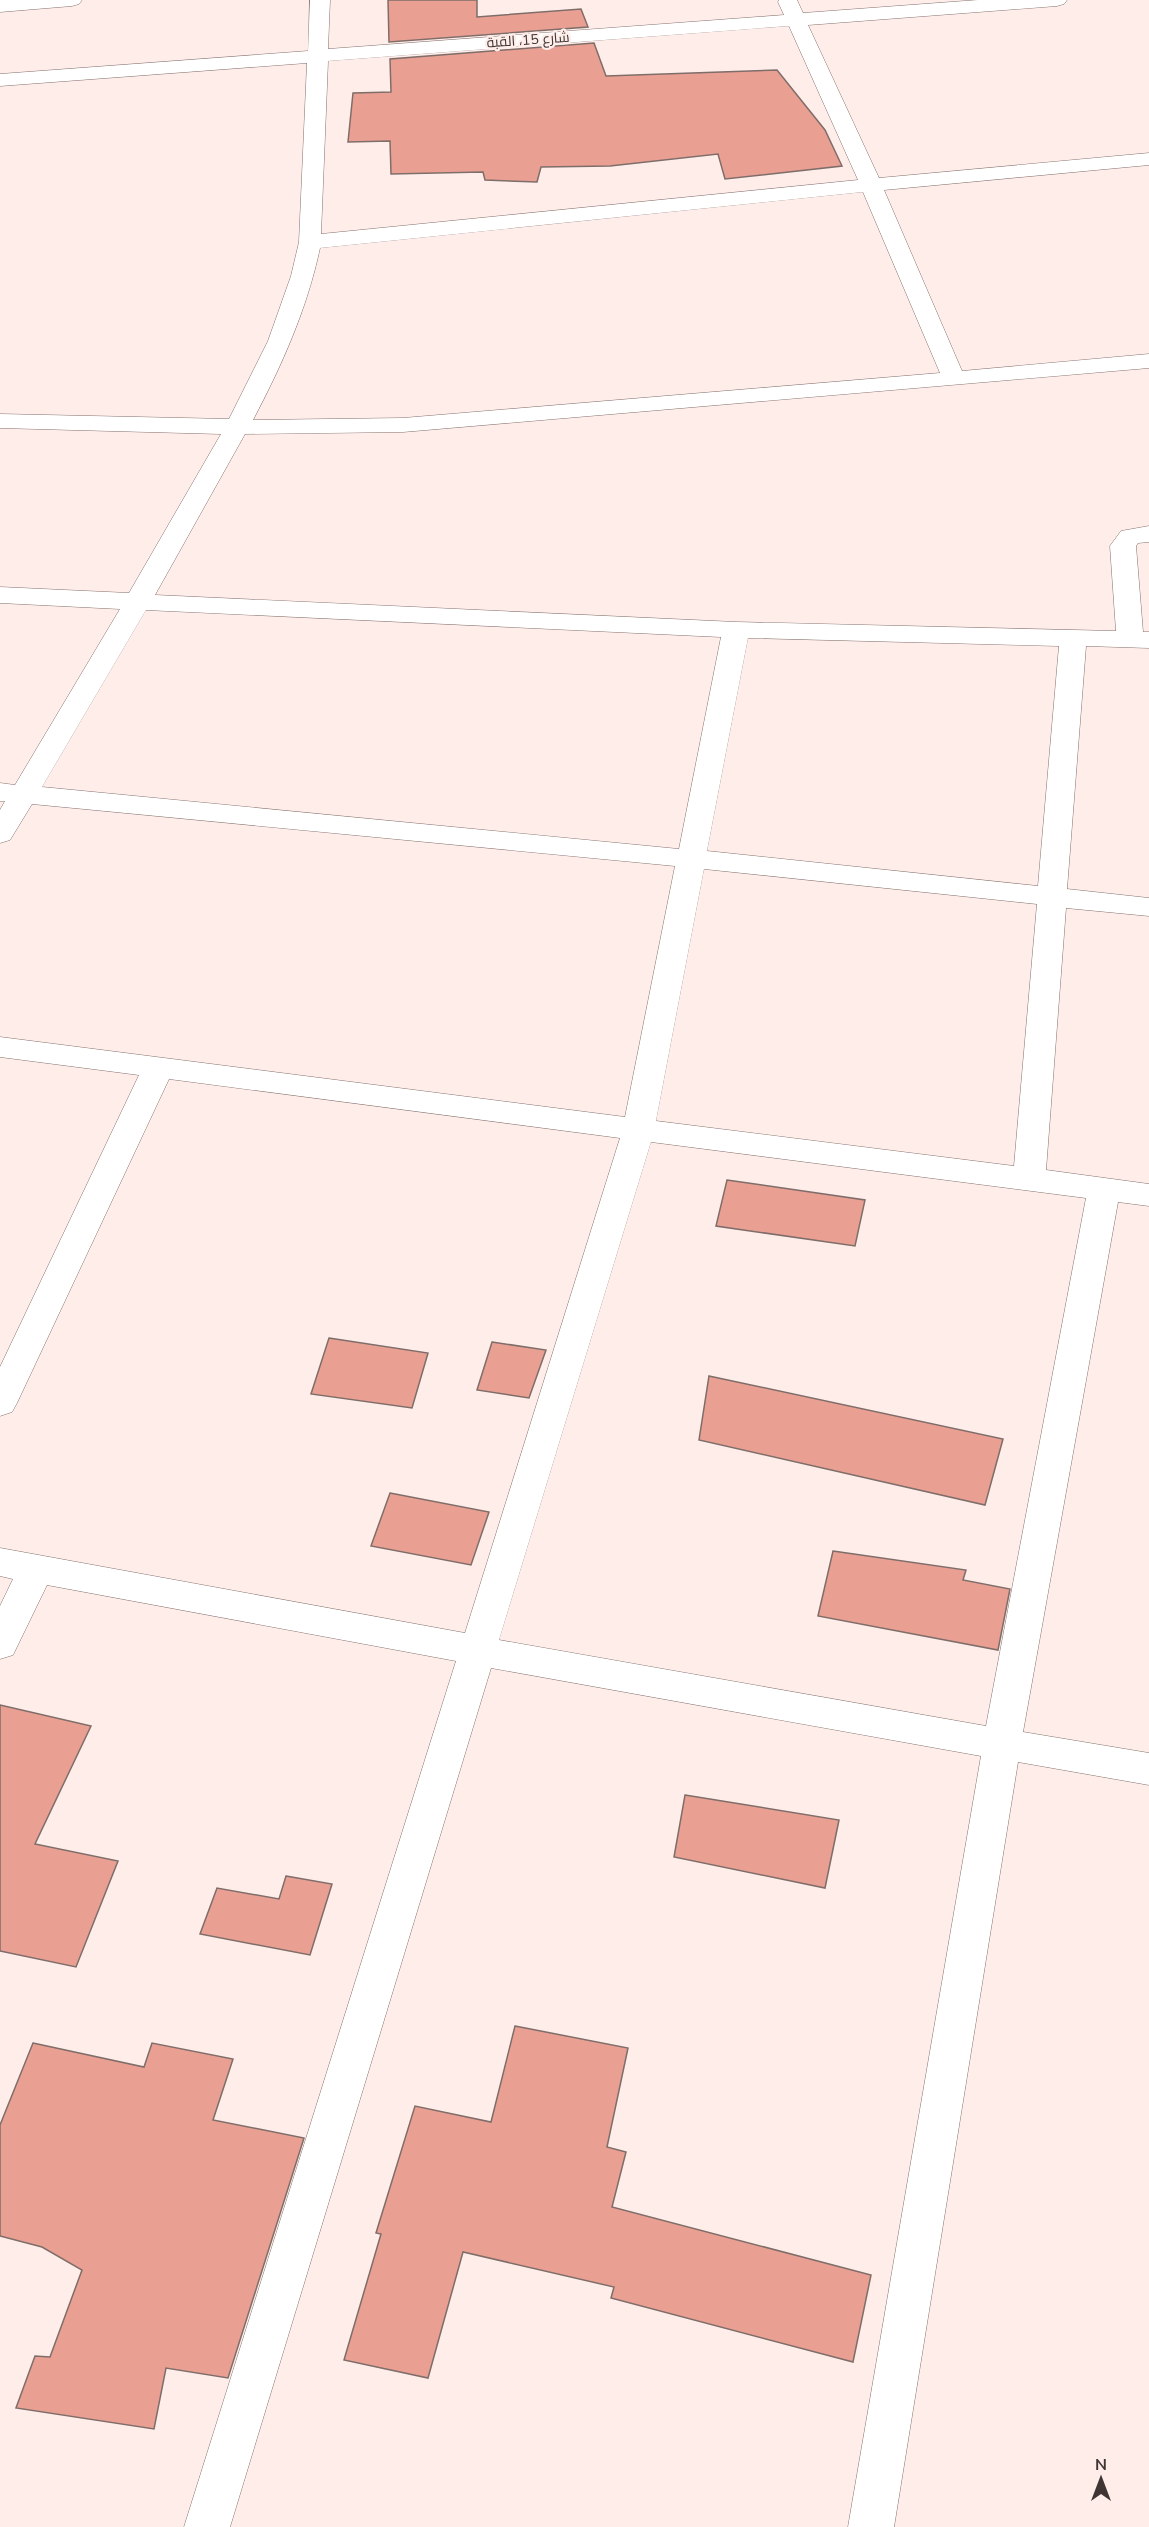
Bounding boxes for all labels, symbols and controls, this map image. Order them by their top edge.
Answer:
street label: شارع 15، القبة [486,28,570,52]
north arrow [1071,2449,1131,2509]
text: N [1095,2454,1107,2476]

